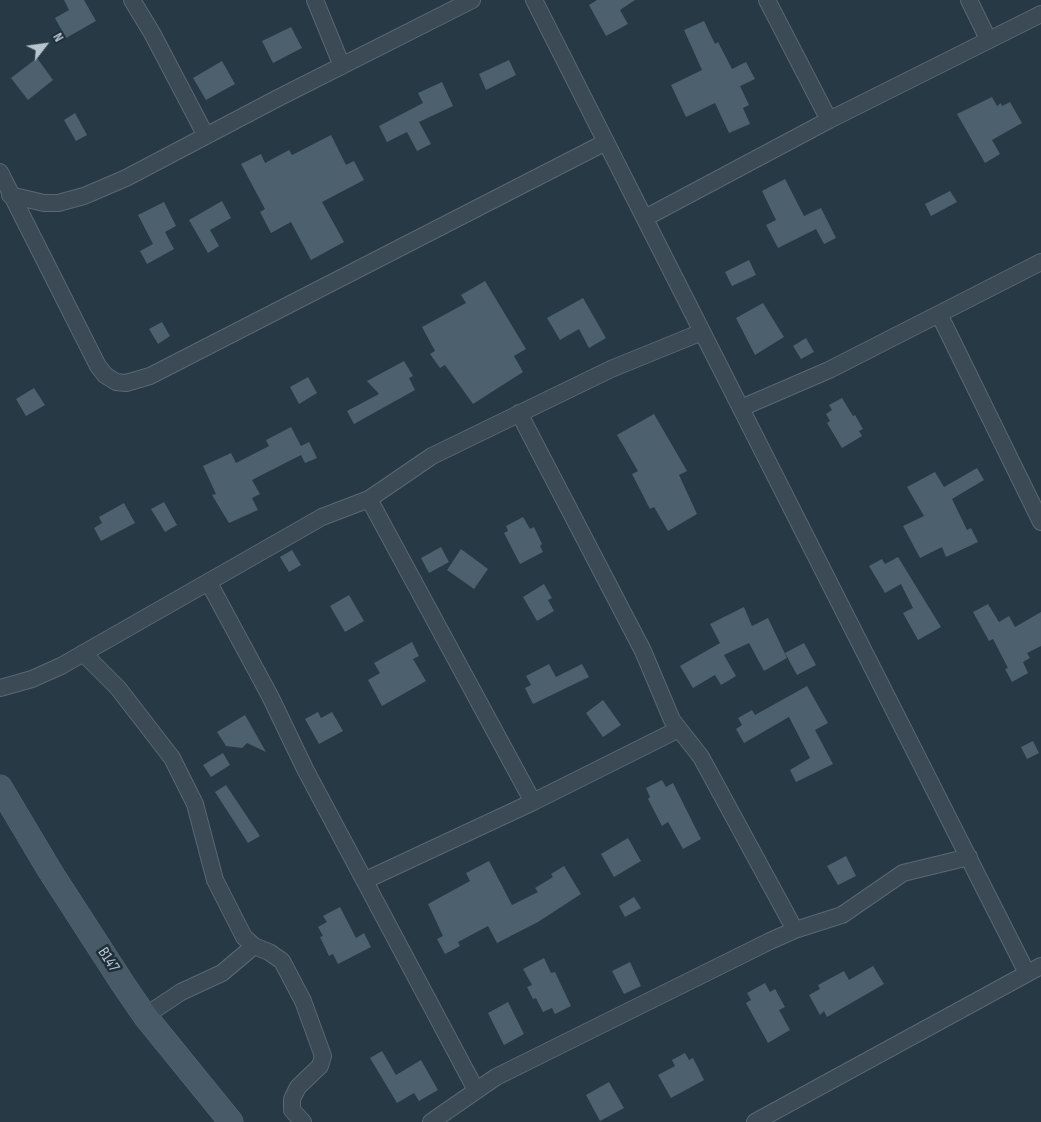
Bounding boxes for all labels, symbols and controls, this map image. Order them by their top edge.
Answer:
north arrow [20,20,70,70]
text: N [49,30,68,45]
street label: B147 [93,944,123,976]

